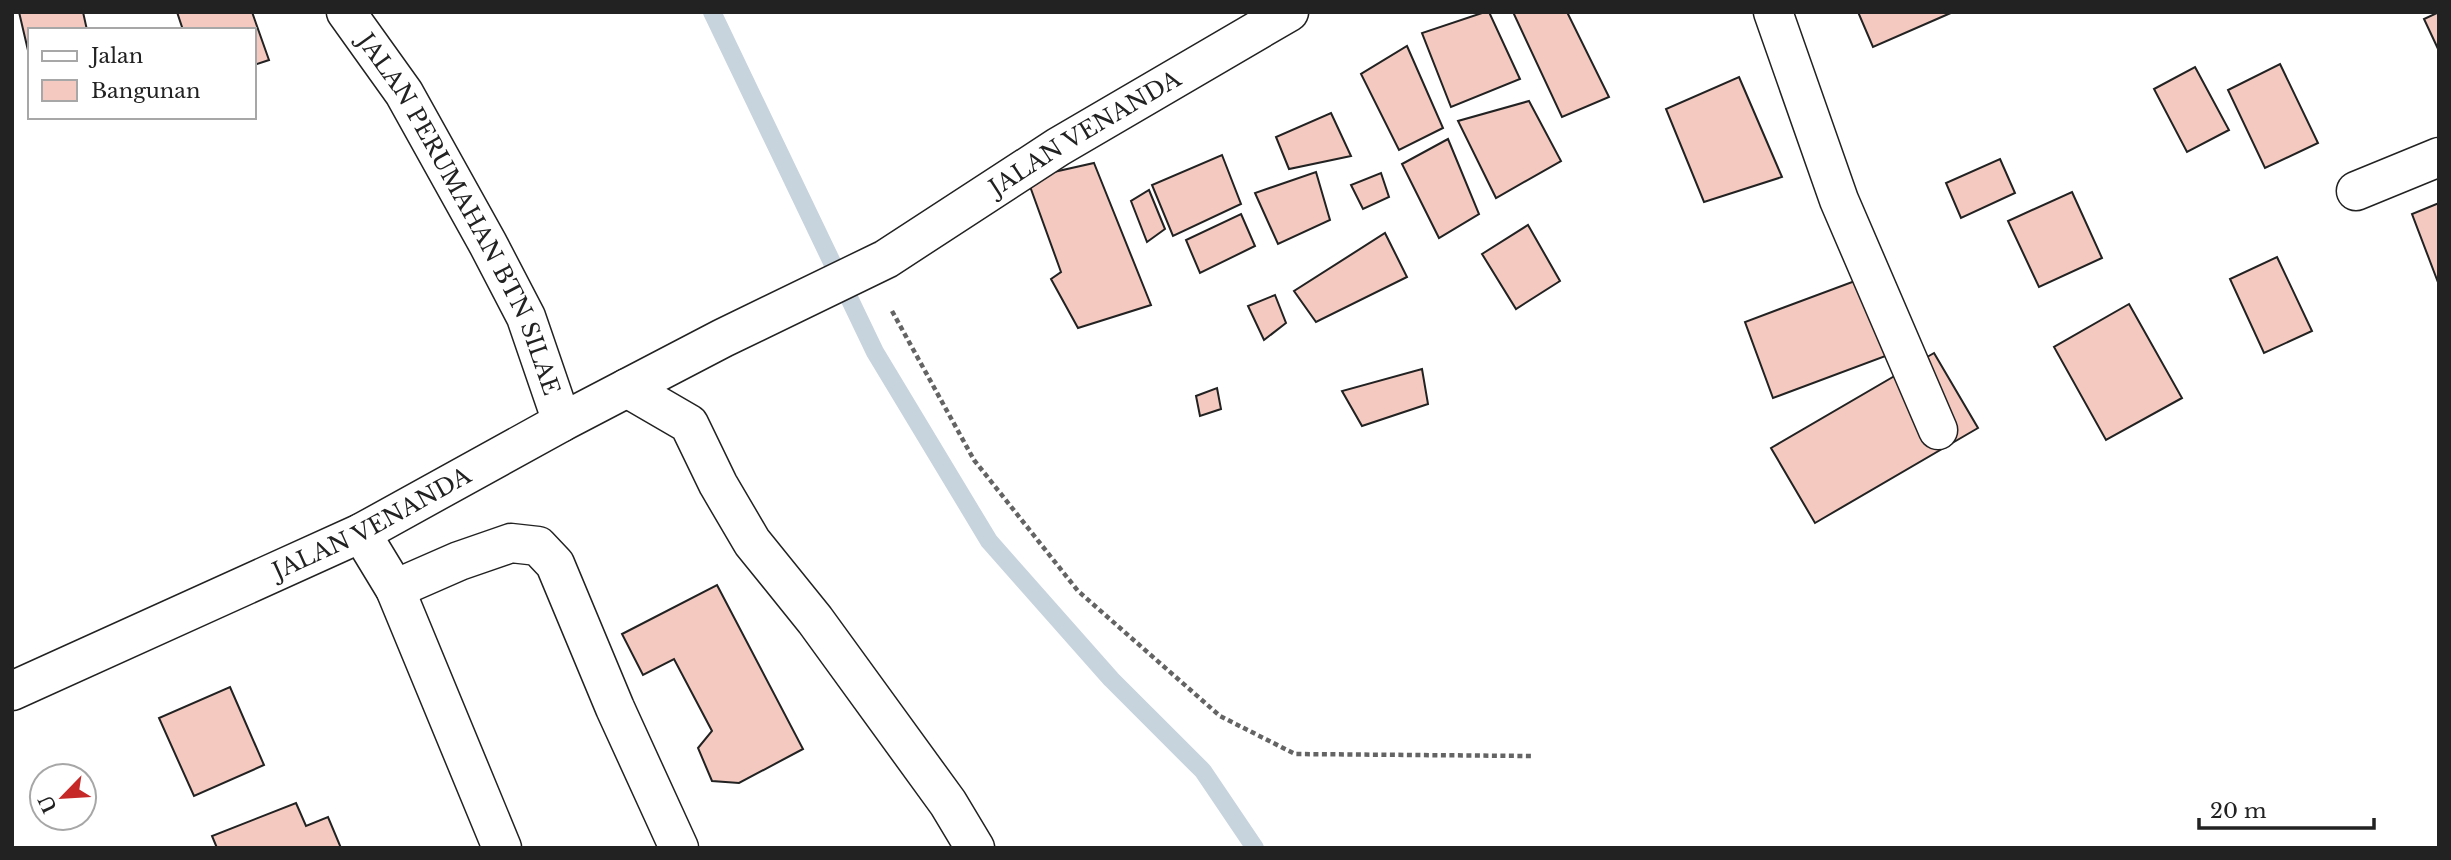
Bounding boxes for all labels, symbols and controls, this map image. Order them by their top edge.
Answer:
street label: JALAN PERUMAHAN BTN SILAE [350,26,566,399]
legend [28,28,256,119]
text: Jalan [88,43,143,69]
street label: JALAN VENANDA [982,64,1187,204]
text: Bangunan [91,78,200,104]
street label: JALAN VENANDA [266,461,477,586]
north arrow [28,762,98,832]
scale bar [2199,786,2374,830]
text: U [34,791,62,816]
text: 20 m [2210,798,2267,824]

